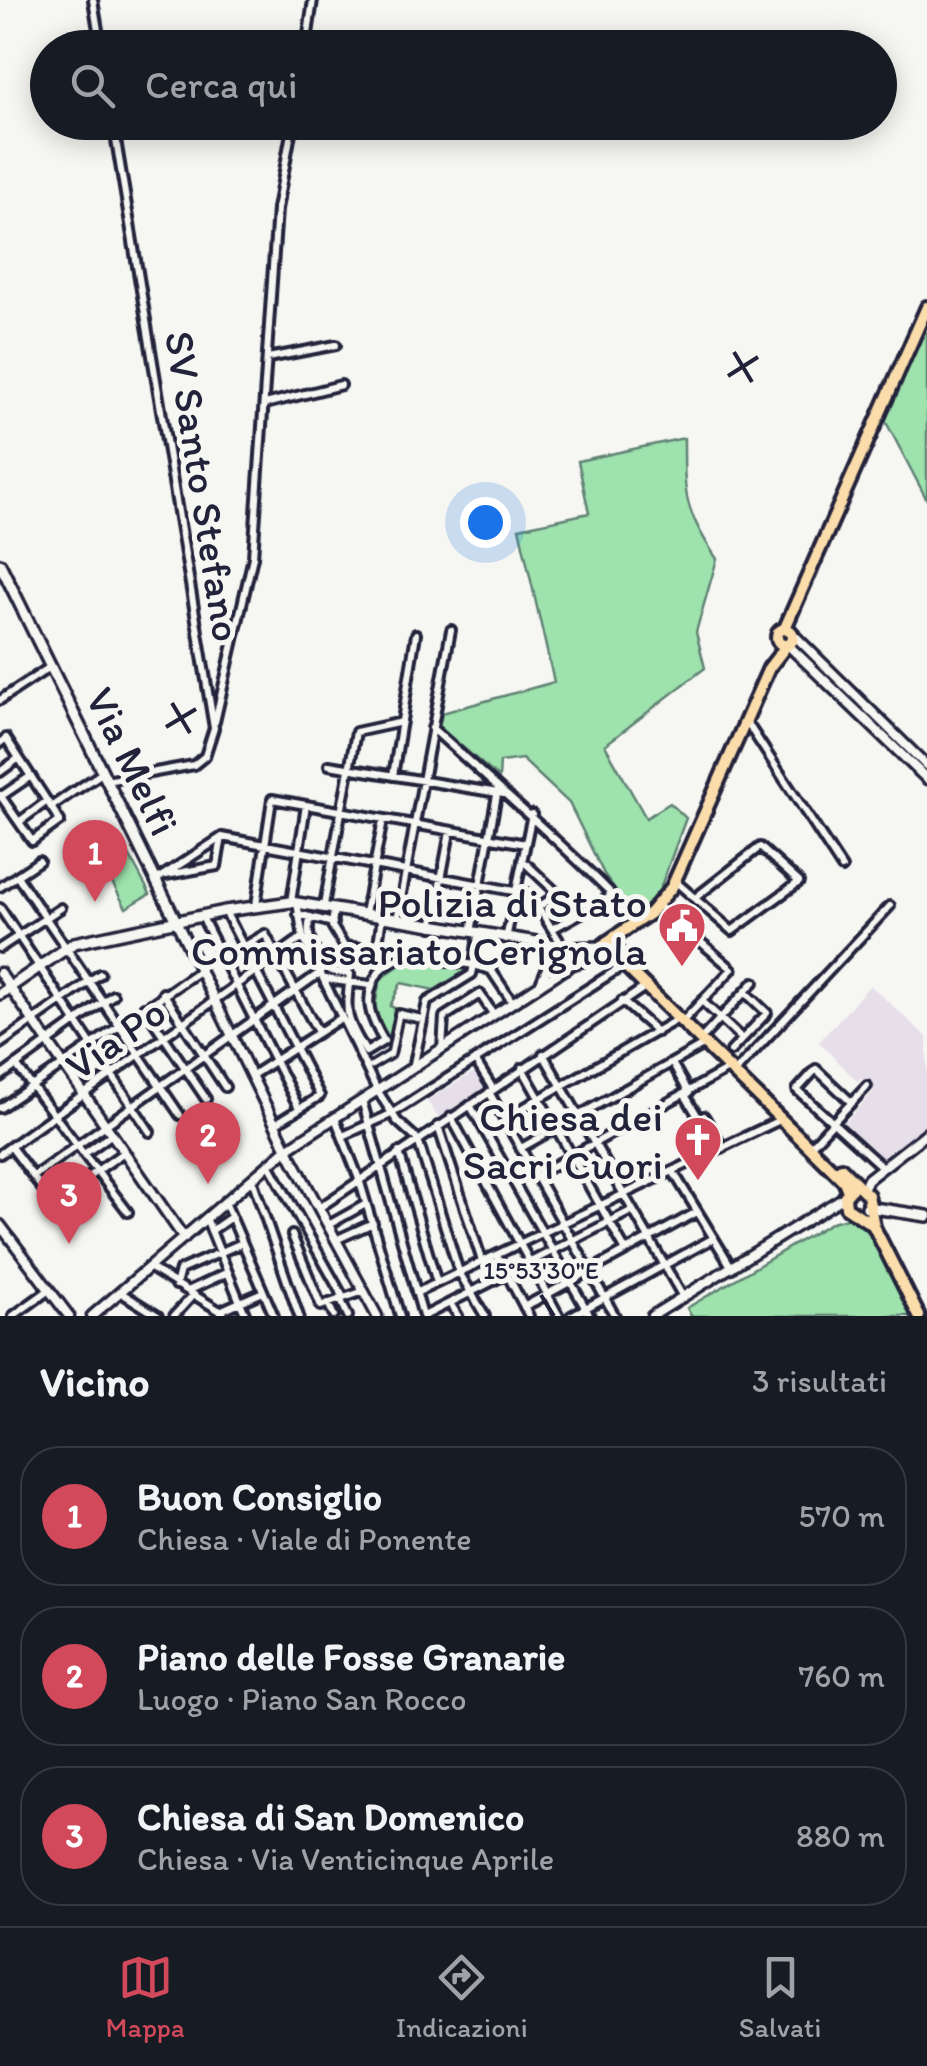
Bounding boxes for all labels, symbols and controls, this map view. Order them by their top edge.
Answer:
search box [30,30,897,140]
icon: search [65,58,120,113]
text: Cerca qui [145,62,297,108]
street label: SV Santo Stefano [154,327,253,645]
your location [460,497,511,548]
street label: Via Melfi [75,679,190,844]
pin: 1 [62,820,128,902]
place label: Polizia di Stato Commissariato Cerignola [191,877,647,976]
public building icon: Polizia di Stato Commissariato Cerignola [656,900,708,968]
street label: Via Po [55,986,175,1091]
place label: Chiesa dei Sacri Cuori [462,1091,663,1190]
pin: 2 [176,1102,240,1184]
church icon: Chiesa dei Sacri Cuori [672,1114,724,1182]
pin: 3 [36,1162,102,1244]
text: 15°53'30"E [483,1255,599,1285]
text: Vicino [40,1356,150,1407]
text: 3 risultati [752,1362,887,1400]
text: Buon Consiglio [137,1474,382,1520]
text: 1 [67,1497,82,1535]
text: 570 m [799,1497,885,1535]
text: Chiesa · Viale di Ponente [137,1520,472,1558]
text: Piano delle Fosse Granarie [137,1634,565,1680]
text: 2 [66,1657,83,1695]
text: 760 m [798,1657,885,1695]
text: Luogo · Piano San Rocco [137,1680,466,1718]
text: Chiesa di San Domenico [137,1794,524,1840]
text: 3 [66,1817,83,1855]
text: 880 m [796,1817,885,1855]
text: Chiesa · Via Venticinque Aprile [137,1840,554,1878]
tab: Mappa [106,1950,185,2044]
tab: Indicazioni [396,1950,528,2044]
tab: Salvati [739,1950,821,2044]

